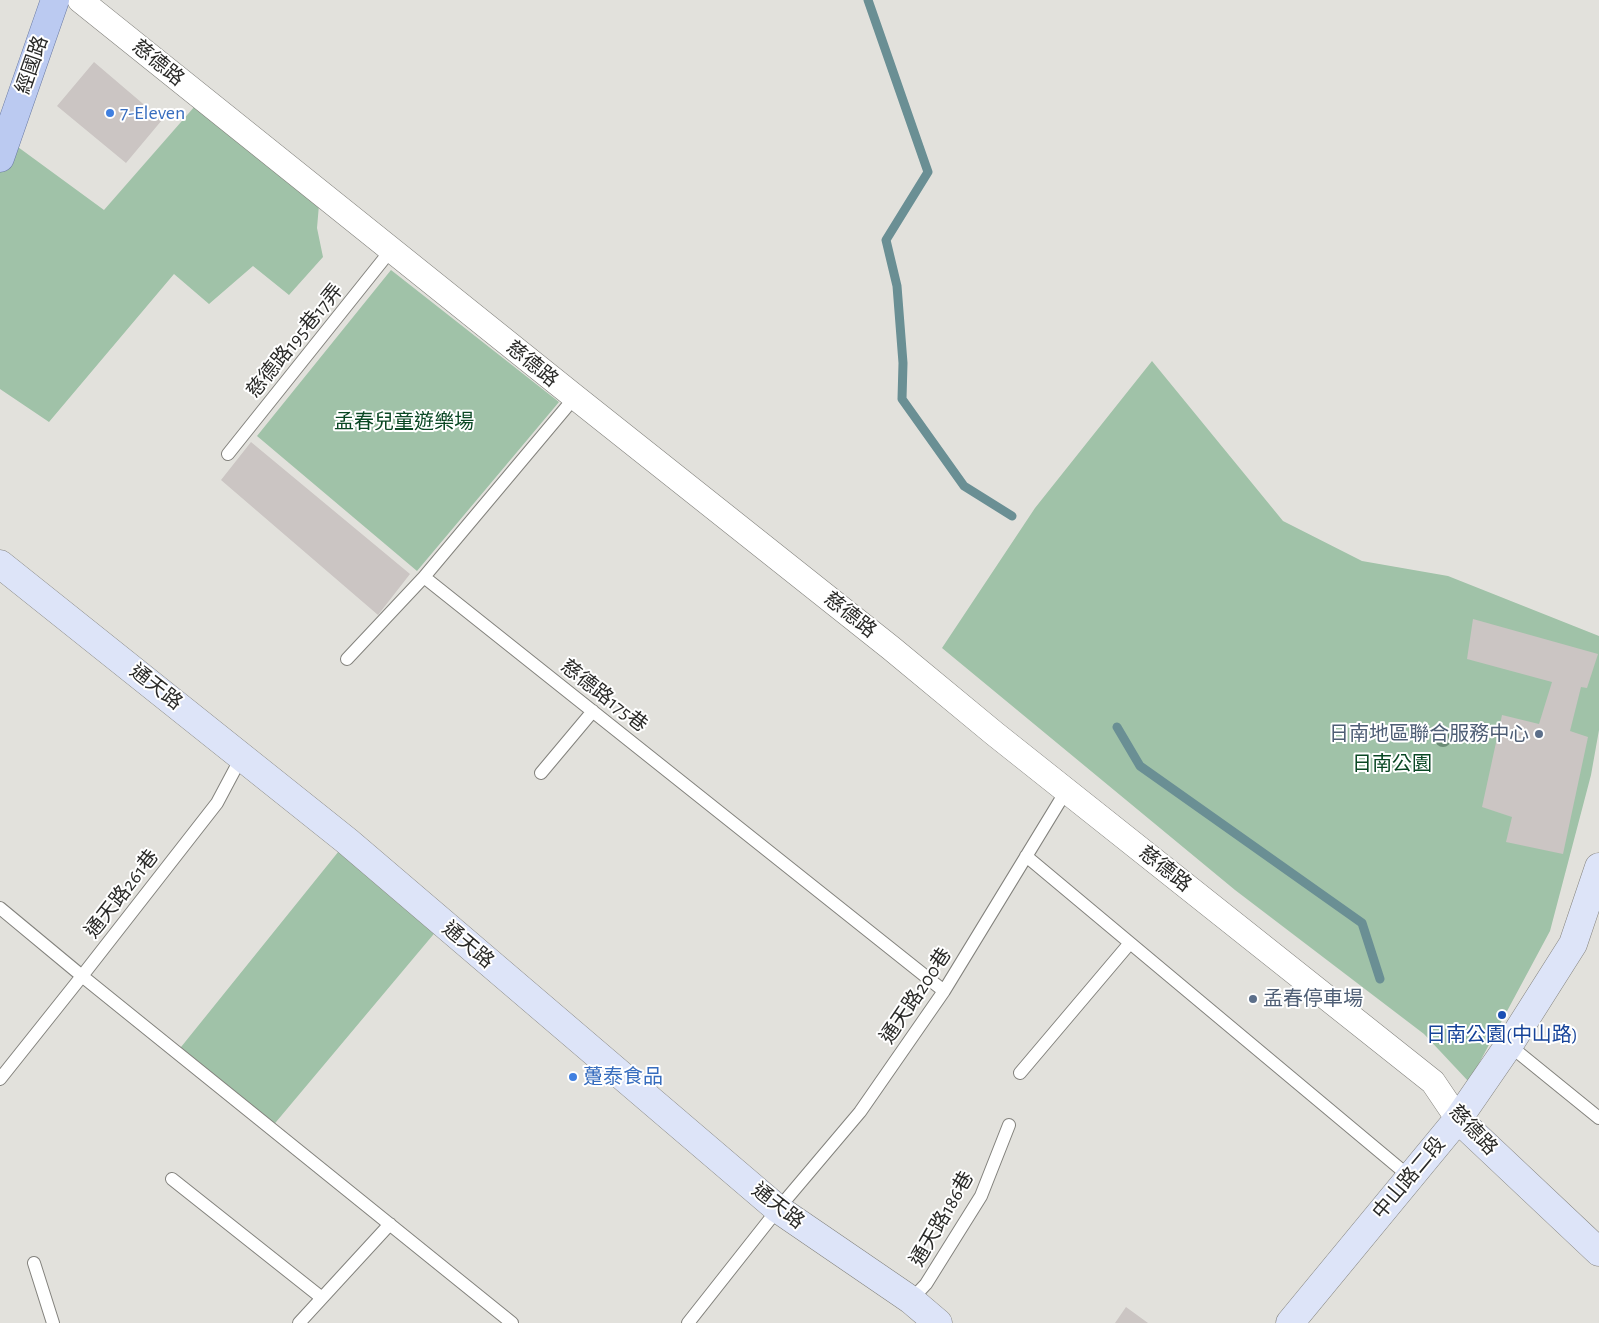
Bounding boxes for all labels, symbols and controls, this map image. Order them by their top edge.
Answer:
street label: 經國路 [11,33,53,97]
street label: 慈德路 [127,35,189,91]
place label: 7-Eleven [120,101,185,125]
marker: 7-Eleven [104,107,116,119]
street label: 慈德路195巷17弄 [242,279,348,403]
street label: 慈德路 [501,336,563,392]
park label: 孟春兒童遊樂場 [334,410,474,434]
street label: 慈德路 [819,587,881,643]
street label: 慈德路175巷 [556,655,652,737]
street label: 通天路 [125,659,187,715]
place label: 日南地區聯合服務中心 [1329,722,1529,746]
marker: 日南地區聯合服務中心 [1533,728,1545,740]
park label: 日南公園 [1352,752,1432,776]
street label: 慈德路 [1134,841,1196,897]
street label: 通天路261巷 [80,845,164,943]
street label: 通天路 [437,917,499,973]
street label: 通天路200巷 [875,944,957,1048]
place label: 孟春停車場 [1263,987,1363,1011]
marker: 孟春停車場 [1247,993,1259,1005]
marker: 日南公園(中山路) [1496,1009,1508,1021]
place label: 日南公園(中山路) [1426,1023,1578,1047]
place label: 躉泰食品 [583,1065,663,1089]
marker: 躉泰食品 [567,1071,579,1083]
street label: 慈德路 [1444,1100,1502,1160]
street label: 中山路二段 [1368,1132,1450,1224]
street label: 通天路186巷 [905,1167,979,1271]
street label: 通天路 [747,1178,809,1234]

